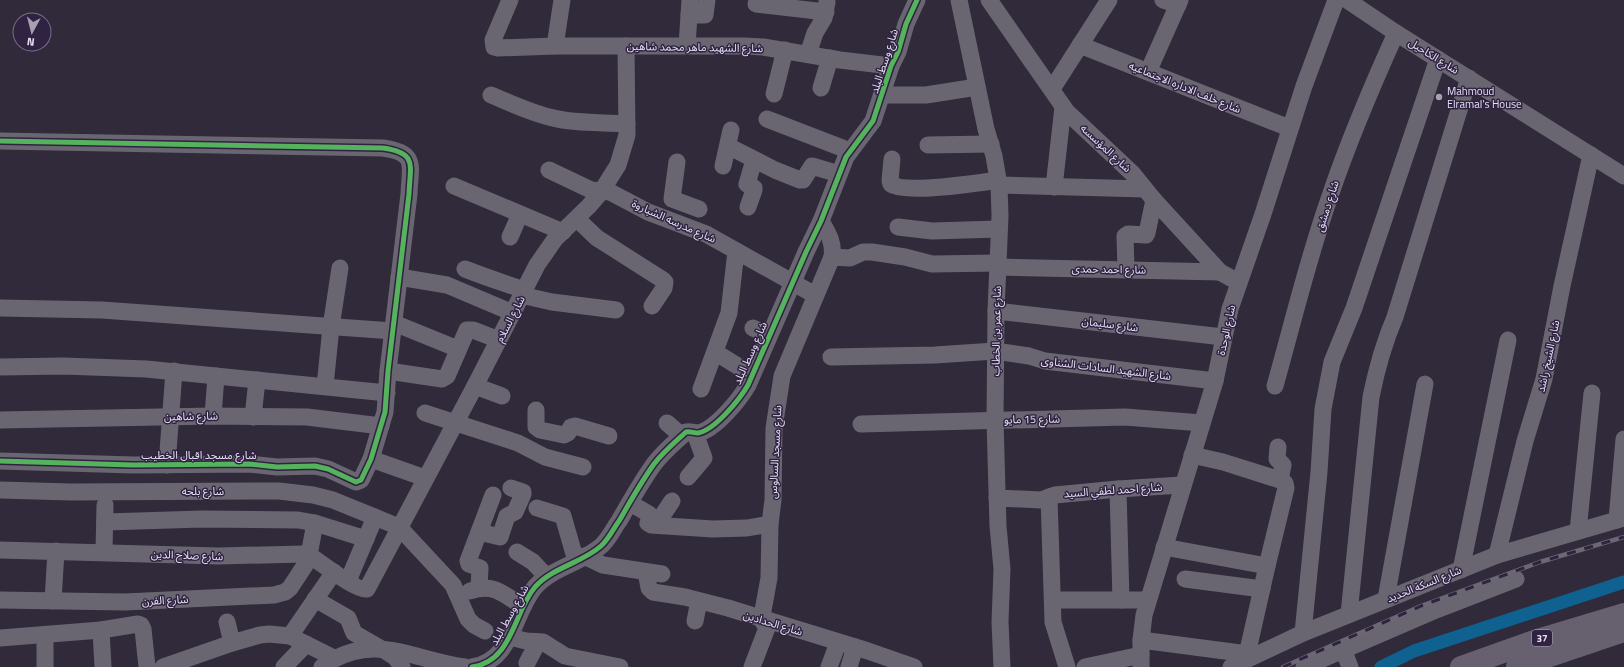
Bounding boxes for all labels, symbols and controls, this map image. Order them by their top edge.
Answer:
north arrow [12,12,52,52]
street label: شارع وسط البلد [866,26,902,96]
text: N [26,34,36,50]
street label: شارع الكاحيل [1406,34,1463,78]
street label: شارع الشهيد ماهر محمد شاهين [627,38,764,56]
street label: شارع خلف الاداره الاجتماعيه [1127,57,1244,117]
place label: Mahmoud Elramal's House [1447,83,1522,112]
marker: Mahmoud Elramal's House [1434,92,1444,102]
street label: شارع المؤسسه [1077,120,1135,176]
street label: شارع دمشق [1311,178,1343,234]
street label: شارع مدرسه الشباروة [629,195,719,247]
street label: شارع احمد حمدى [1072,260,1147,278]
street label: شارع عمر بن الخطاب [987,285,1005,376]
street label: شارع السلام [491,292,529,345]
street label: شارع الوحدة [1213,303,1239,357]
street label: شارع سليمان [1081,313,1140,335]
street label: شارع الشيخ راشد [1533,318,1564,393]
street label: شارع وسط البلد [729,319,771,387]
street label: شارع الشهيد السادات الشناوى [1040,352,1172,384]
street label: شارع مسجد السالوس [765,404,785,499]
street label: شارع شاهين [164,408,219,424]
street label: شارع 15 مايو [1004,411,1061,427]
street label: شارع مسجد اقبال الخطيب [141,447,257,463]
street label: شارع احمد لطفي السيد [1063,479,1163,503]
street label: شارع بلحه [182,483,225,499]
street label: شارع صلاح الدين [151,546,224,564]
street label: شارع السكة الحديد [1384,562,1464,606]
street label: شارع وسط البلد [486,581,533,648]
street label: شارع الفرن [141,591,189,609]
street label: شارع الحدادين [741,606,805,640]
road number: 37 [1532,630,1552,646]

